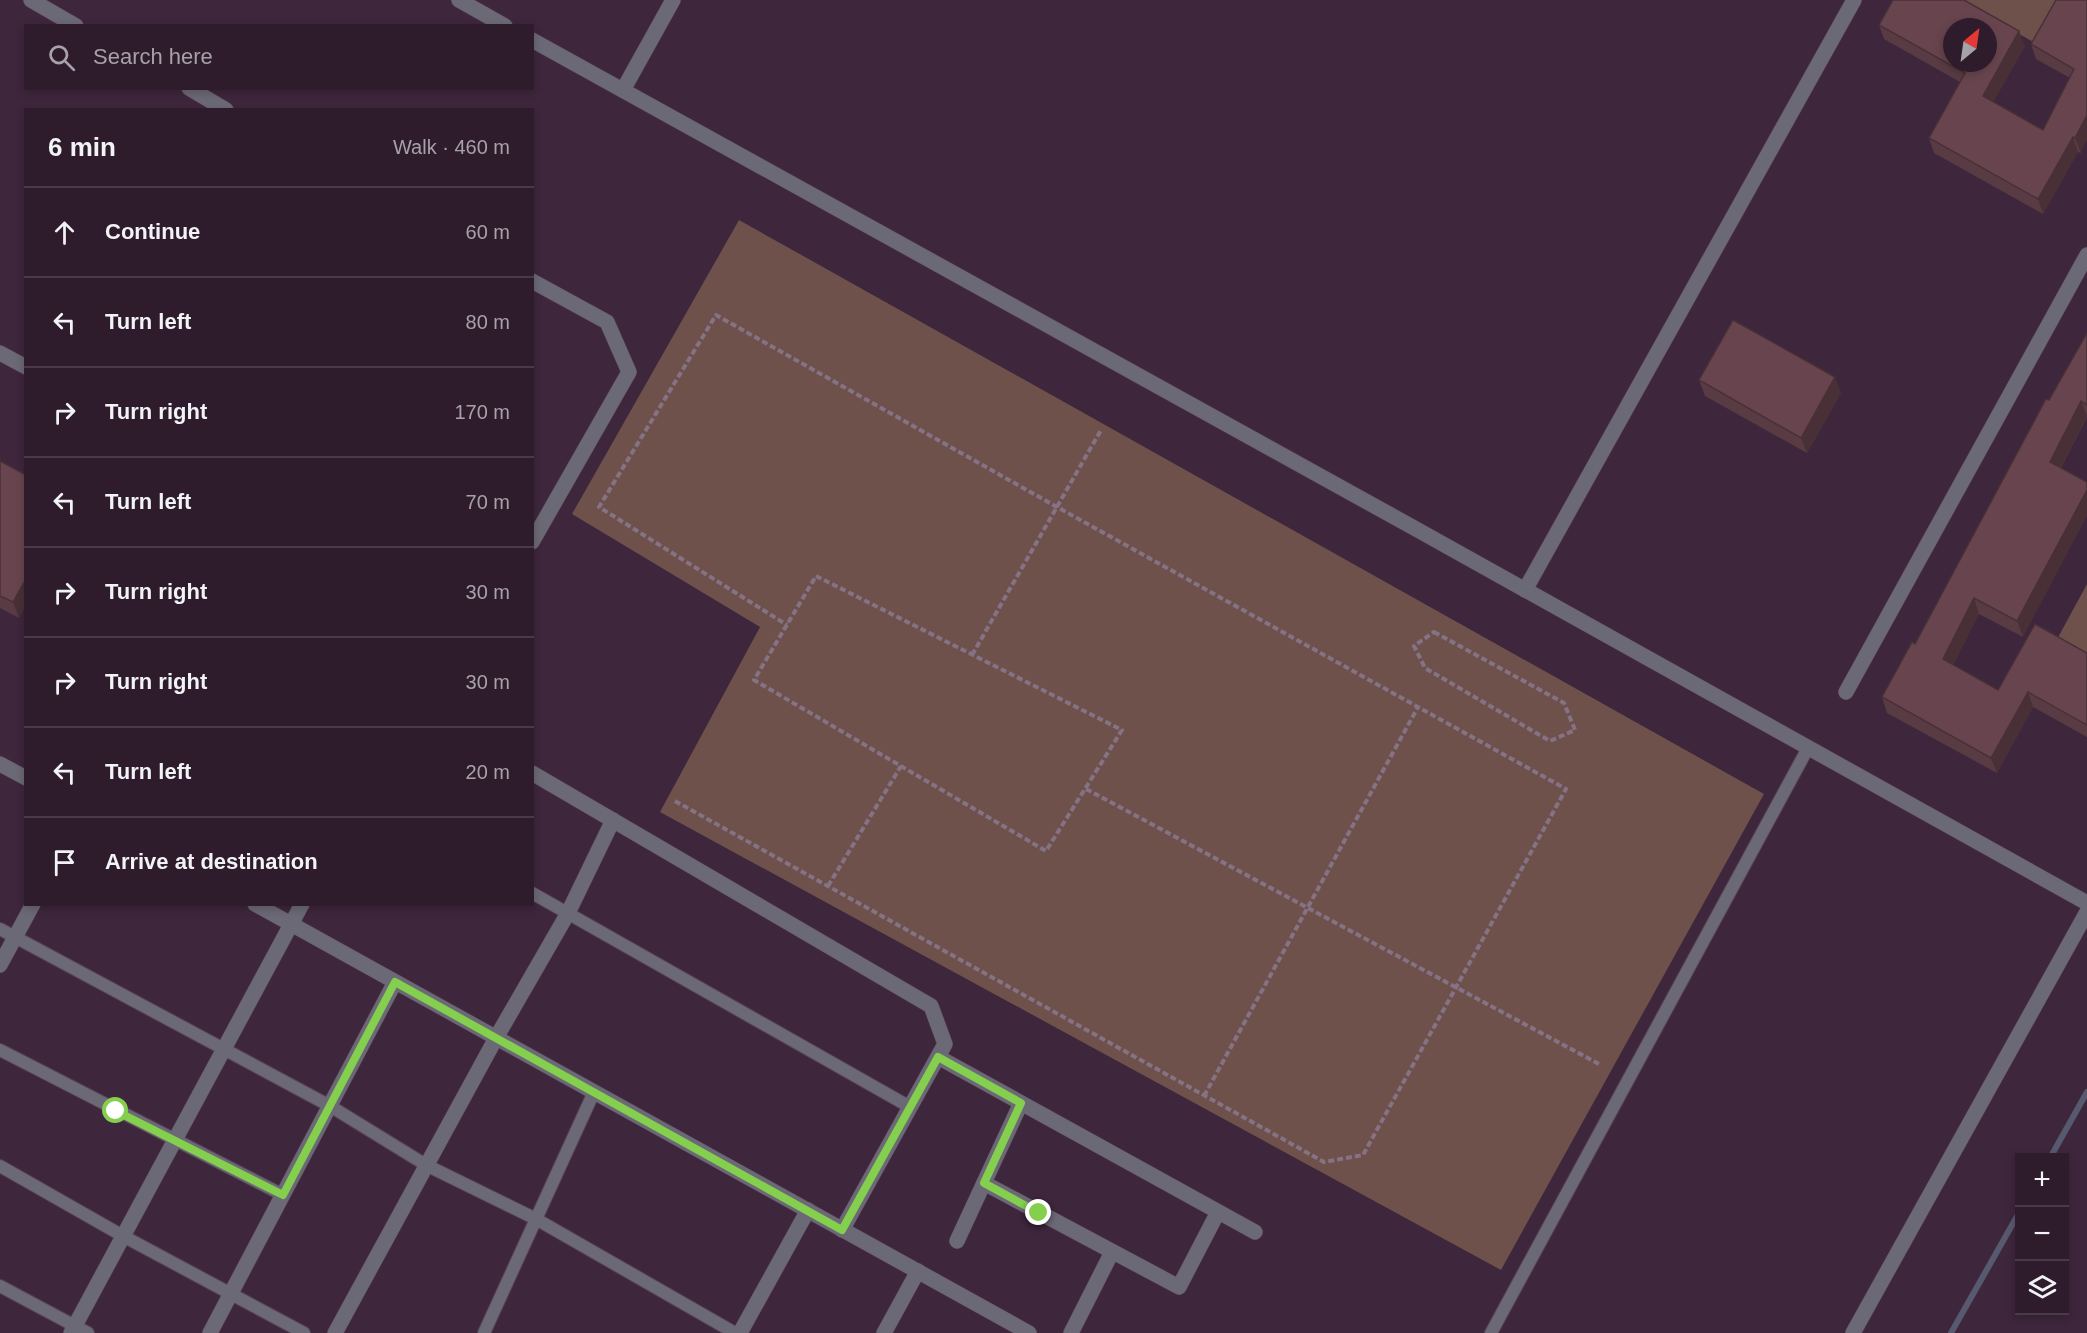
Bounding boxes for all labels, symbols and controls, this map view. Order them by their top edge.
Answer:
north arrow [1943,18,1997,72]
search box [24,24,534,90]
icon: search [45,41,78,74]
text: Search here [93,44,213,69]
text: 6 min [48,132,116,162]
text: Walk · 460 m [393,136,510,158]
icon: ahead [48,216,81,249]
text: Continue [105,219,200,244]
text: 60 m [466,221,510,243]
icon: left [48,306,81,339]
text: Turn left [105,309,191,334]
text: 80 m [466,311,510,333]
icon: right [48,396,81,429]
text: Turn right [105,399,207,424]
text: 170 m [454,401,510,423]
icon: left [48,486,81,519]
text: Turn left [105,489,191,514]
text: 70 m [466,491,510,513]
icon: right [48,576,81,609]
text: Turn right [105,579,207,604]
text: 30 m [466,581,510,603]
icon: right [48,666,81,699]
text: Turn right [105,669,207,694]
text: 30 m [466,671,510,693]
icon: left [48,756,81,789]
text: Turn left [105,759,191,784]
text: 20 m [466,761,510,783]
icon: arrive [48,846,81,879]
text: Arrive at destination [105,849,318,874]
route start [102,1097,128,1123]
map controls [2015,1153,2069,1315]
button: + [2015,1153,2069,1207]
route end [1025,1199,1051,1225]
button: − [2015,1207,2069,1261]
button: layers [2015,1261,2069,1315]

